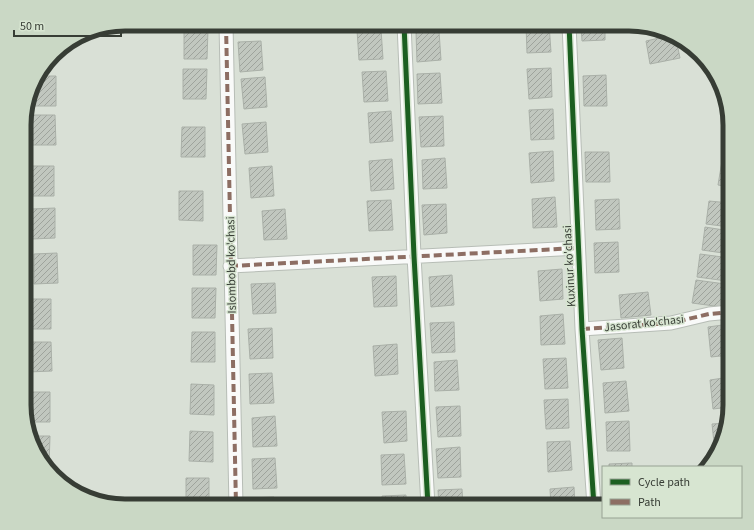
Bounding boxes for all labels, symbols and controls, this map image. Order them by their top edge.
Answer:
scale bar [14,12,121,38]
text: 50 m [20,18,44,35]
street label: Islombobd ko'chasi [222,216,241,314]
street label: Kuxinur ko'chasi [559,225,580,307]
street label: Jasorat ko'chasi [603,311,685,336]
legend [602,466,742,518]
text: Cycle path [638,474,690,491]
text: Path [638,494,661,511]

